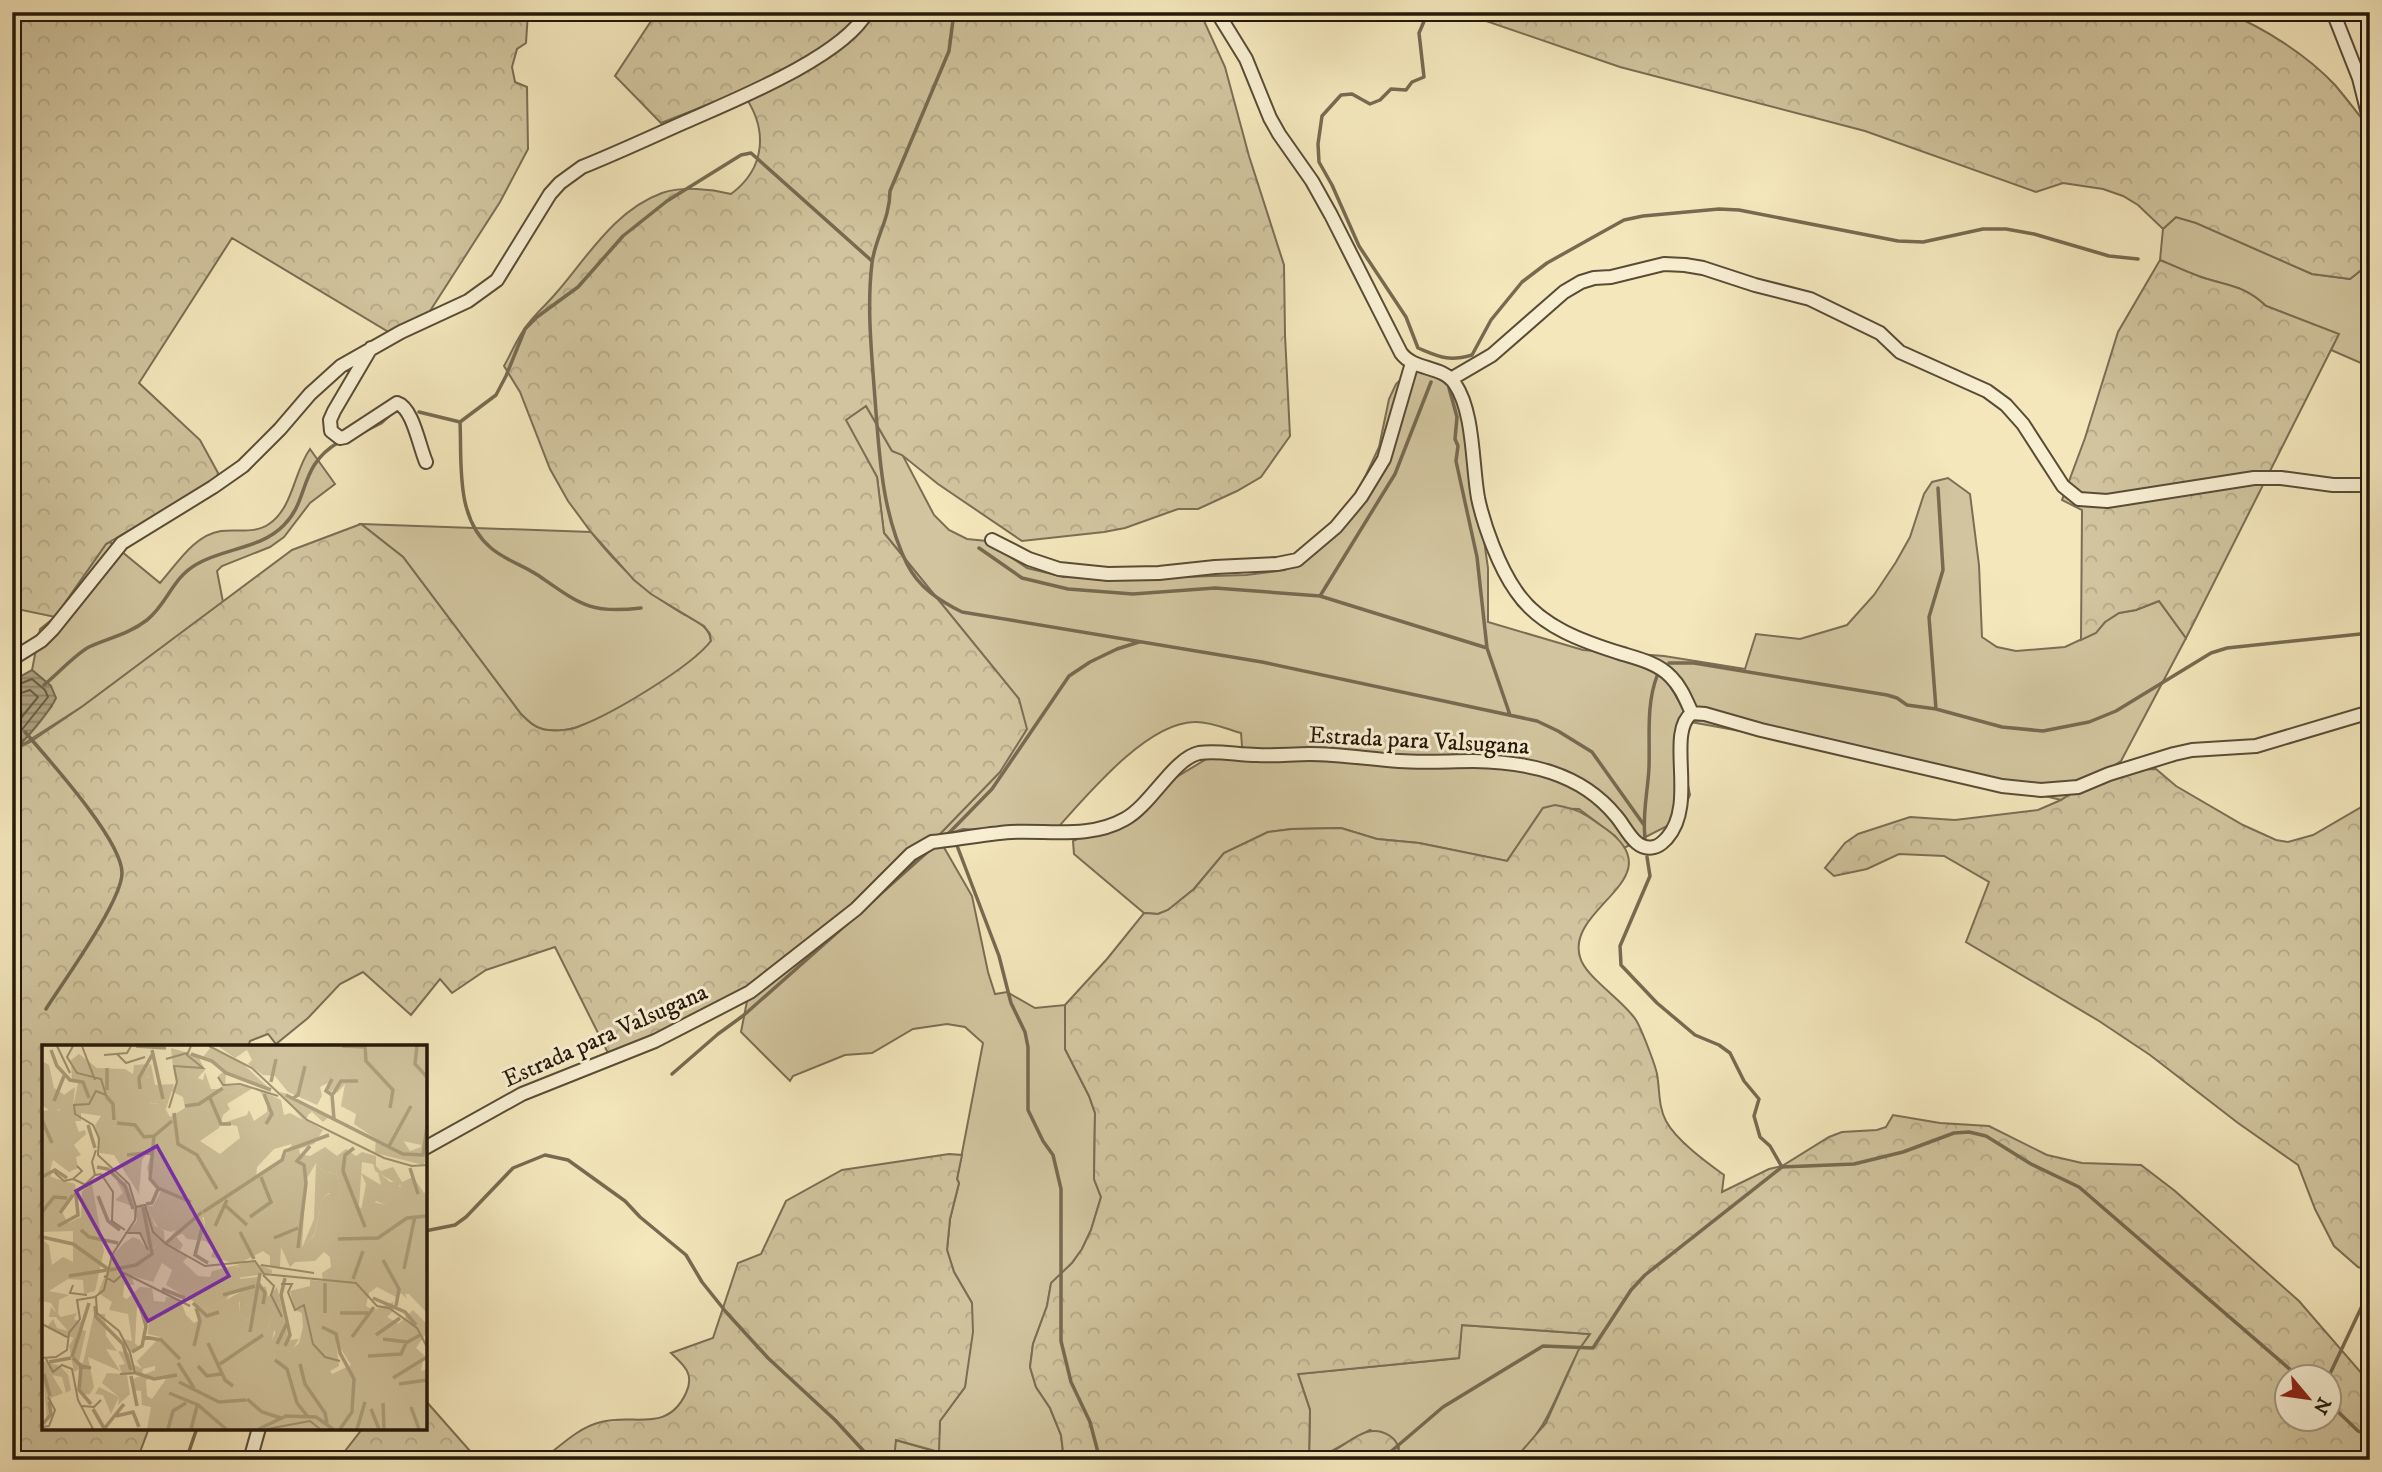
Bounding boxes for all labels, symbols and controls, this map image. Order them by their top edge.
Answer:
street label: Estrada para Valsugana [1308,720,1531,762]
street label: Estrada para Valsugana [498,977,713,1095]
inset map [42,1045,427,1430]
north arrow [2274,1364,2344,1434]
text: N [2308,1393,2335,1418]

